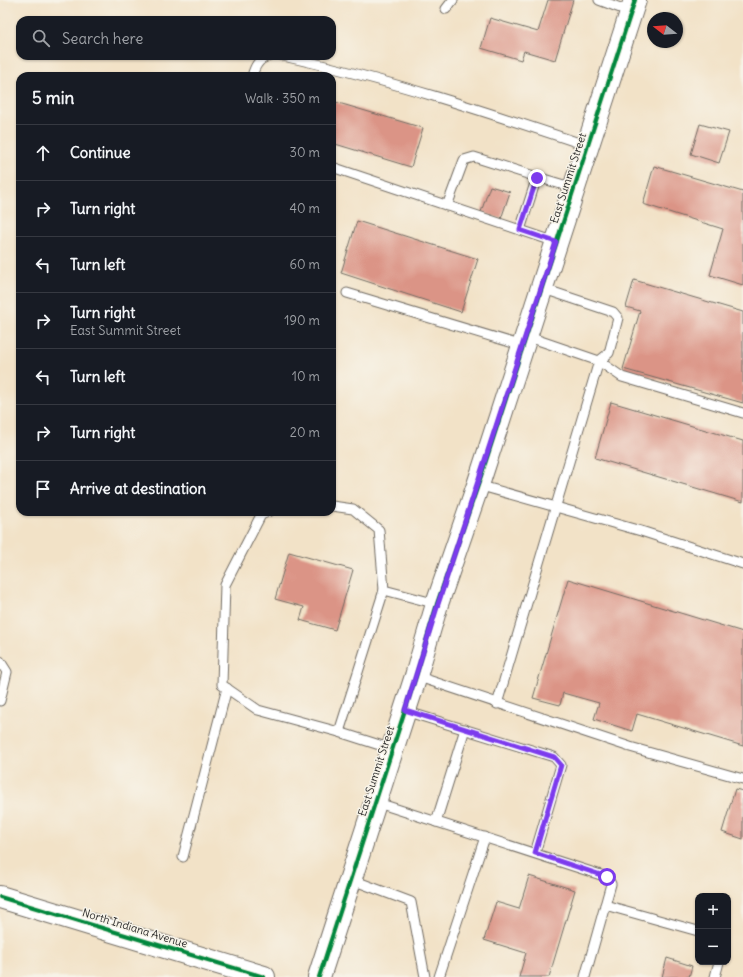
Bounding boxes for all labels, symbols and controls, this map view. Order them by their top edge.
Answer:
north arrow [647,12,683,48]
search box [16,16,336,60]
icon: search [30,27,52,49]
text: Search here [62,29,143,48]
text: 5 min [32,87,74,109]
text: Walk · 350 m [245,90,320,107]
street label: East Summit Street [547,131,589,225]
icon: ahead [32,142,54,164]
text: Continue [70,143,131,162]
text: 30 m [290,144,320,161]
route end [528,169,546,187]
icon: right [32,198,54,220]
text: Turn right [70,199,135,218]
text: 40 m [289,200,320,217]
icon: left [32,254,54,276]
text: Turn left [70,255,125,274]
text: 60 m [289,256,320,273]
text: Turn right [70,303,135,322]
icon: right [32,310,54,332]
text: 190 m [284,312,320,329]
text: East Summit Street [70,322,181,339]
icon: left [32,366,54,388]
text: Turn left [70,367,125,386]
text: 10 m [292,368,320,385]
icon: right [32,422,54,444]
text: Turn right [70,423,135,442]
text: 20 m [290,424,320,441]
icon: arrive [32,478,54,500]
text: Arrive at destination [70,479,206,498]
street label: East Summit Street [355,724,397,818]
route start [598,868,616,886]
map controls [695,893,731,965]
button: + [695,893,731,929]
street label: North Indiana Avenue [81,905,189,951]
button: − [695,929,731,965]

